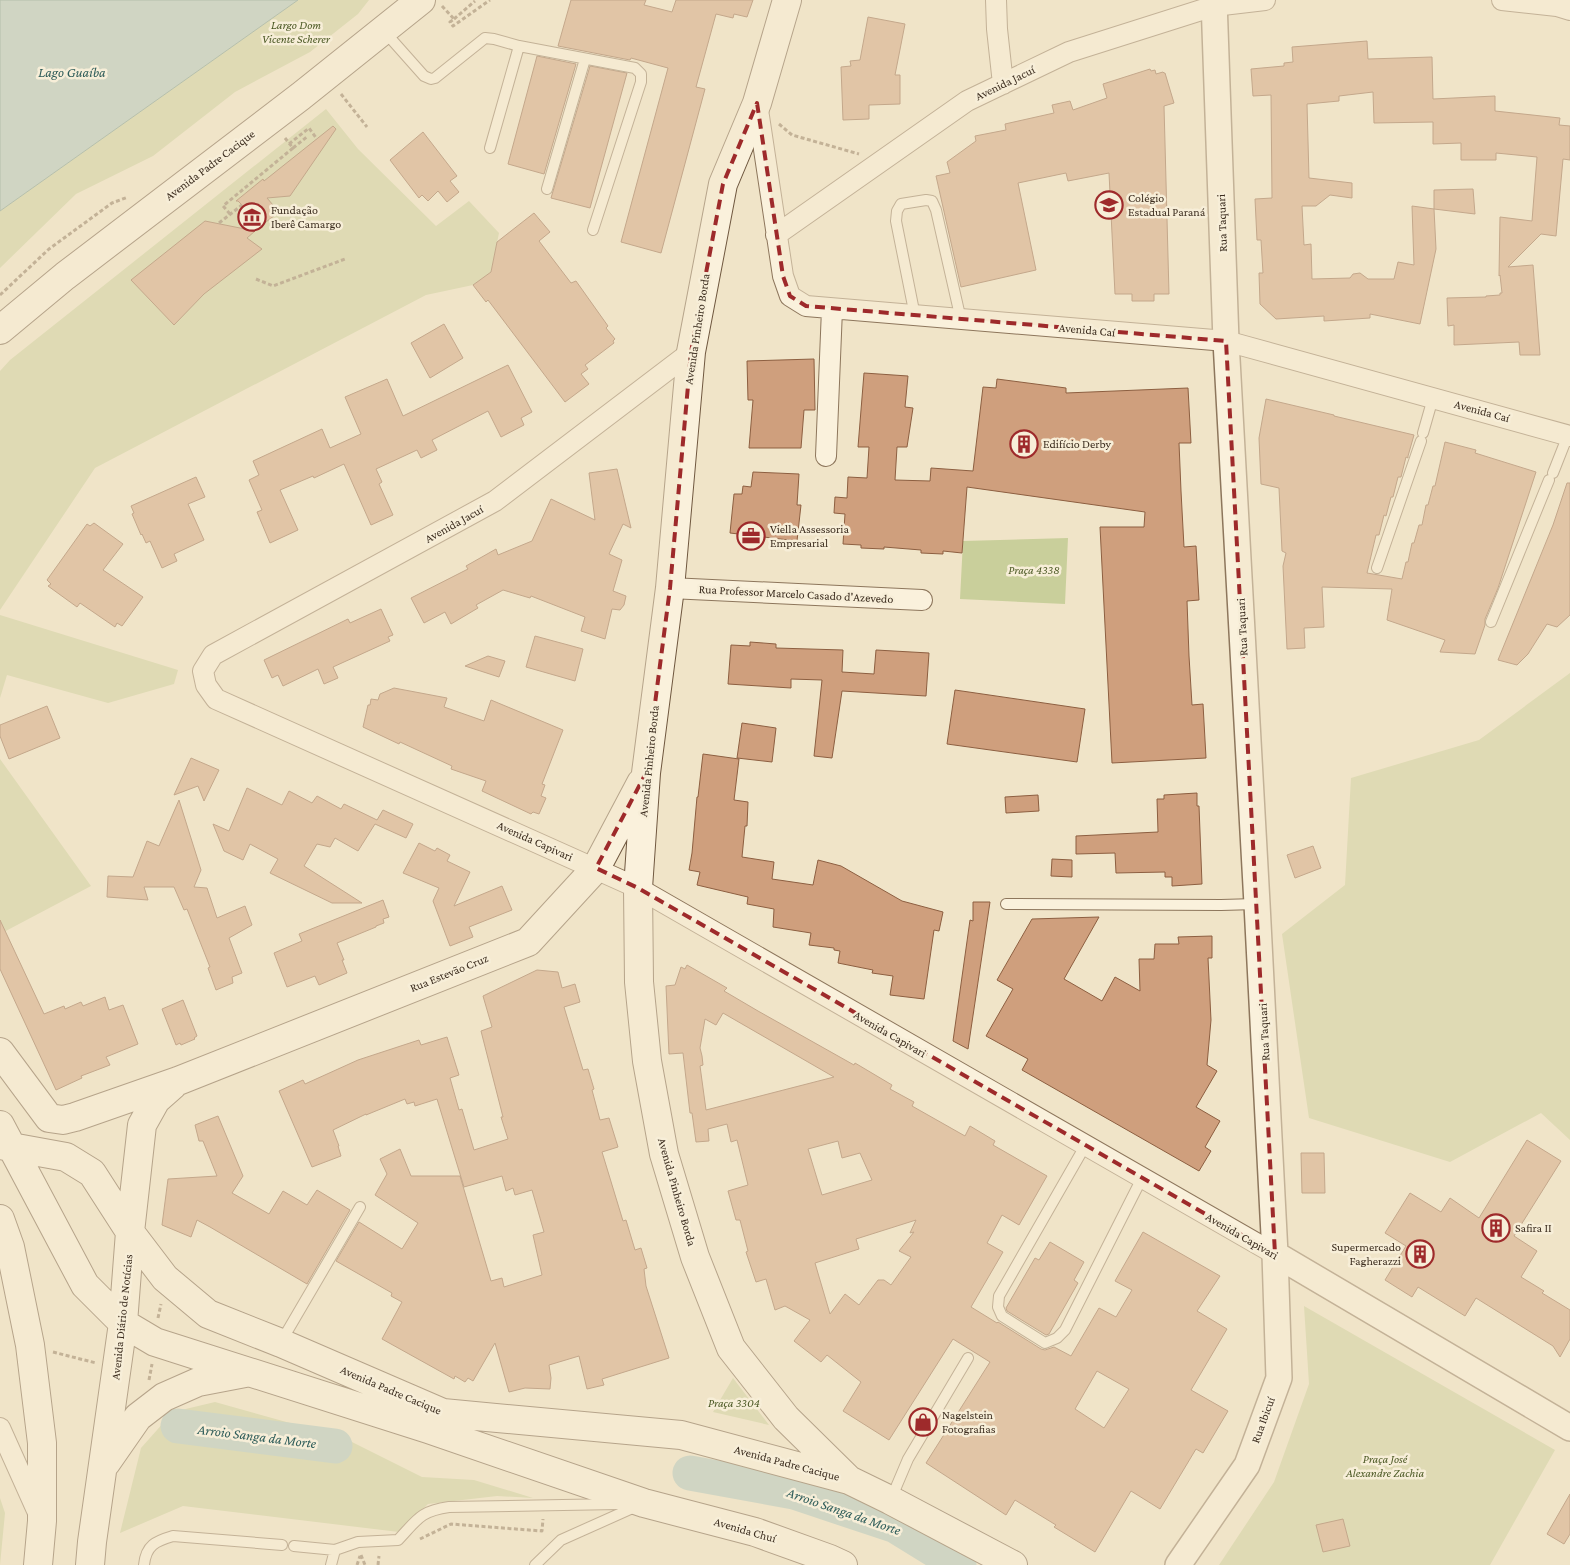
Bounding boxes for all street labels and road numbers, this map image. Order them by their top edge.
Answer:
street label: Avenida Jacuí [973,62,1038,103]
street label: Avenida Padre Cacique [162,127,258,203]
street label: Rua Taquari [1214,194,1230,252]
street label: Avenida Pinheiro Borda [681,272,713,385]
street label: Avenida Caí [1058,321,1117,340]
street label: Avenida Caí [1453,397,1512,425]
street label: Avenida Jacuí [422,502,486,546]
street label: Rua Professor Marcelo Casado d'Azevedo [698,582,894,606]
street label: Rua Taquari [1233,598,1251,656]
street label: Avenida Pinheiro Borda [636,704,662,817]
street label: Avenida Capivari [495,818,575,864]
street label: Rua Estevão Cruz [408,951,490,995]
street label: Rua Taquari [1255,1003,1273,1061]
street label: Avenida Capivari [851,1008,929,1060]
street label: Avenida Pinheiro Borda [655,1136,699,1248]
street label: Avenida Capivari [1203,1210,1281,1262]
street label: Avenida Diário de Notícias [108,1253,136,1381]
street label: Avenida Padre Cacique [338,1362,444,1418]
street label: Rua Ibicuí [1248,1394,1278,1445]
street label: Avenida Padre Cacique [733,1442,841,1484]
street label: Avenida Chuí [712,1514,779,1546]

